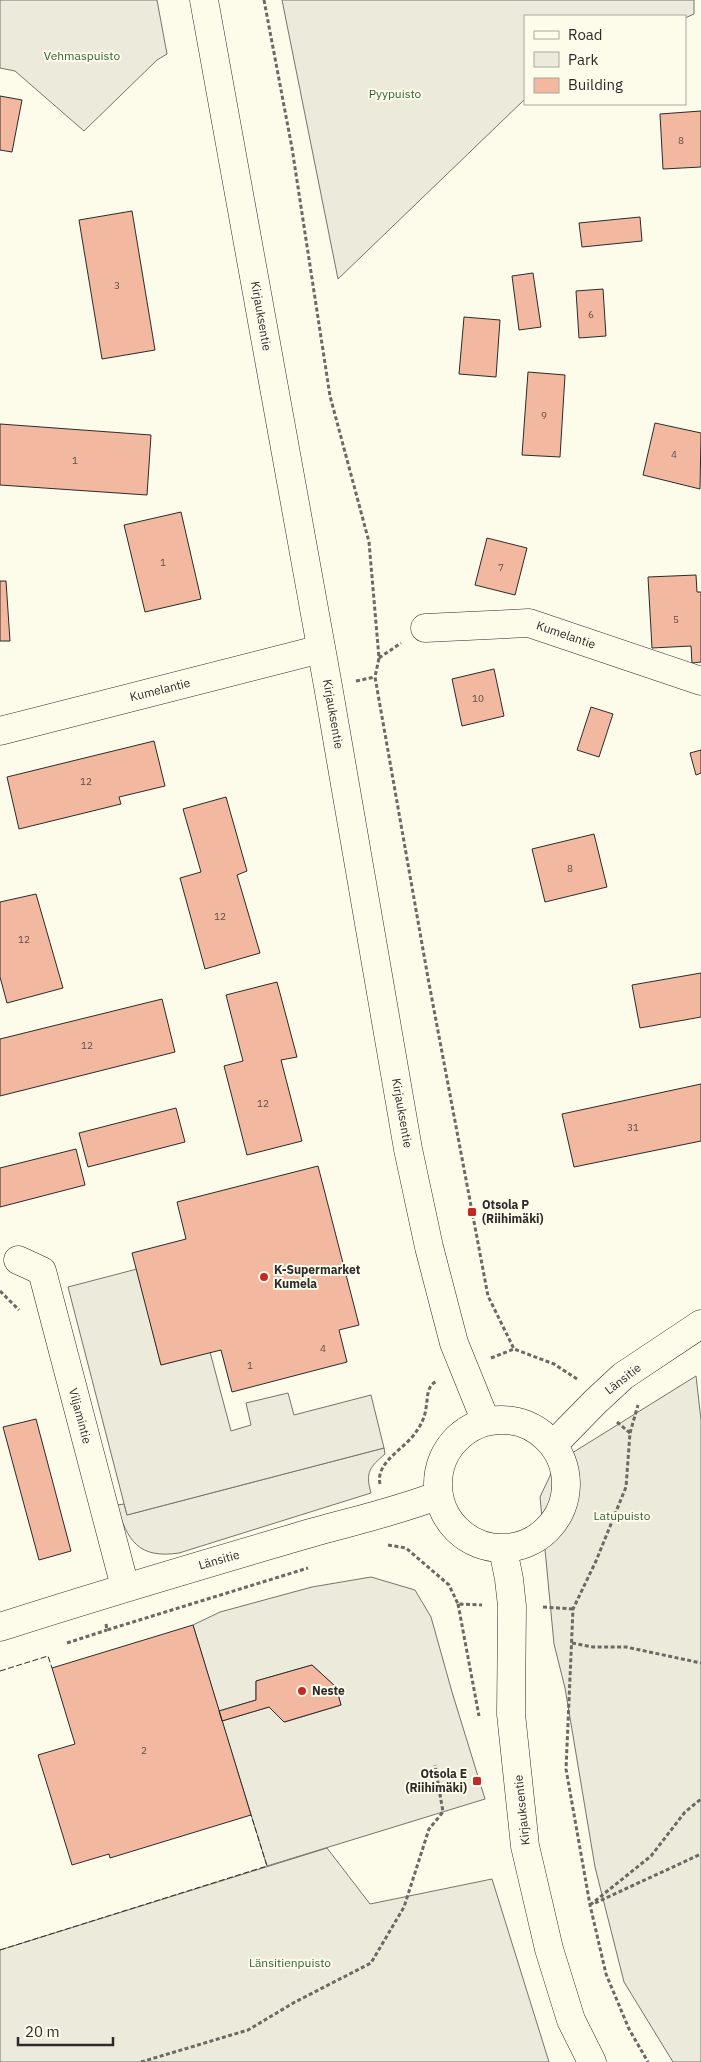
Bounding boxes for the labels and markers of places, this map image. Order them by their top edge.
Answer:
place label: Otsola P (Riihimäki) [482,1197,544,1226]
marker: Otsola P (Riihimäki) [466,1206,478,1218]
place label: K-Supermarket Kumela [274,1262,361,1291]
marker: K-Supermarket Kumela [258,1271,270,1283]
place label: Neste [312,1683,345,1698]
marker: Neste [296,1685,308,1697]
place label: Otsola E (Riihimäki) [405,1766,467,1795]
marker: Otsola E (Riihimäki) [471,1775,483,1787]

